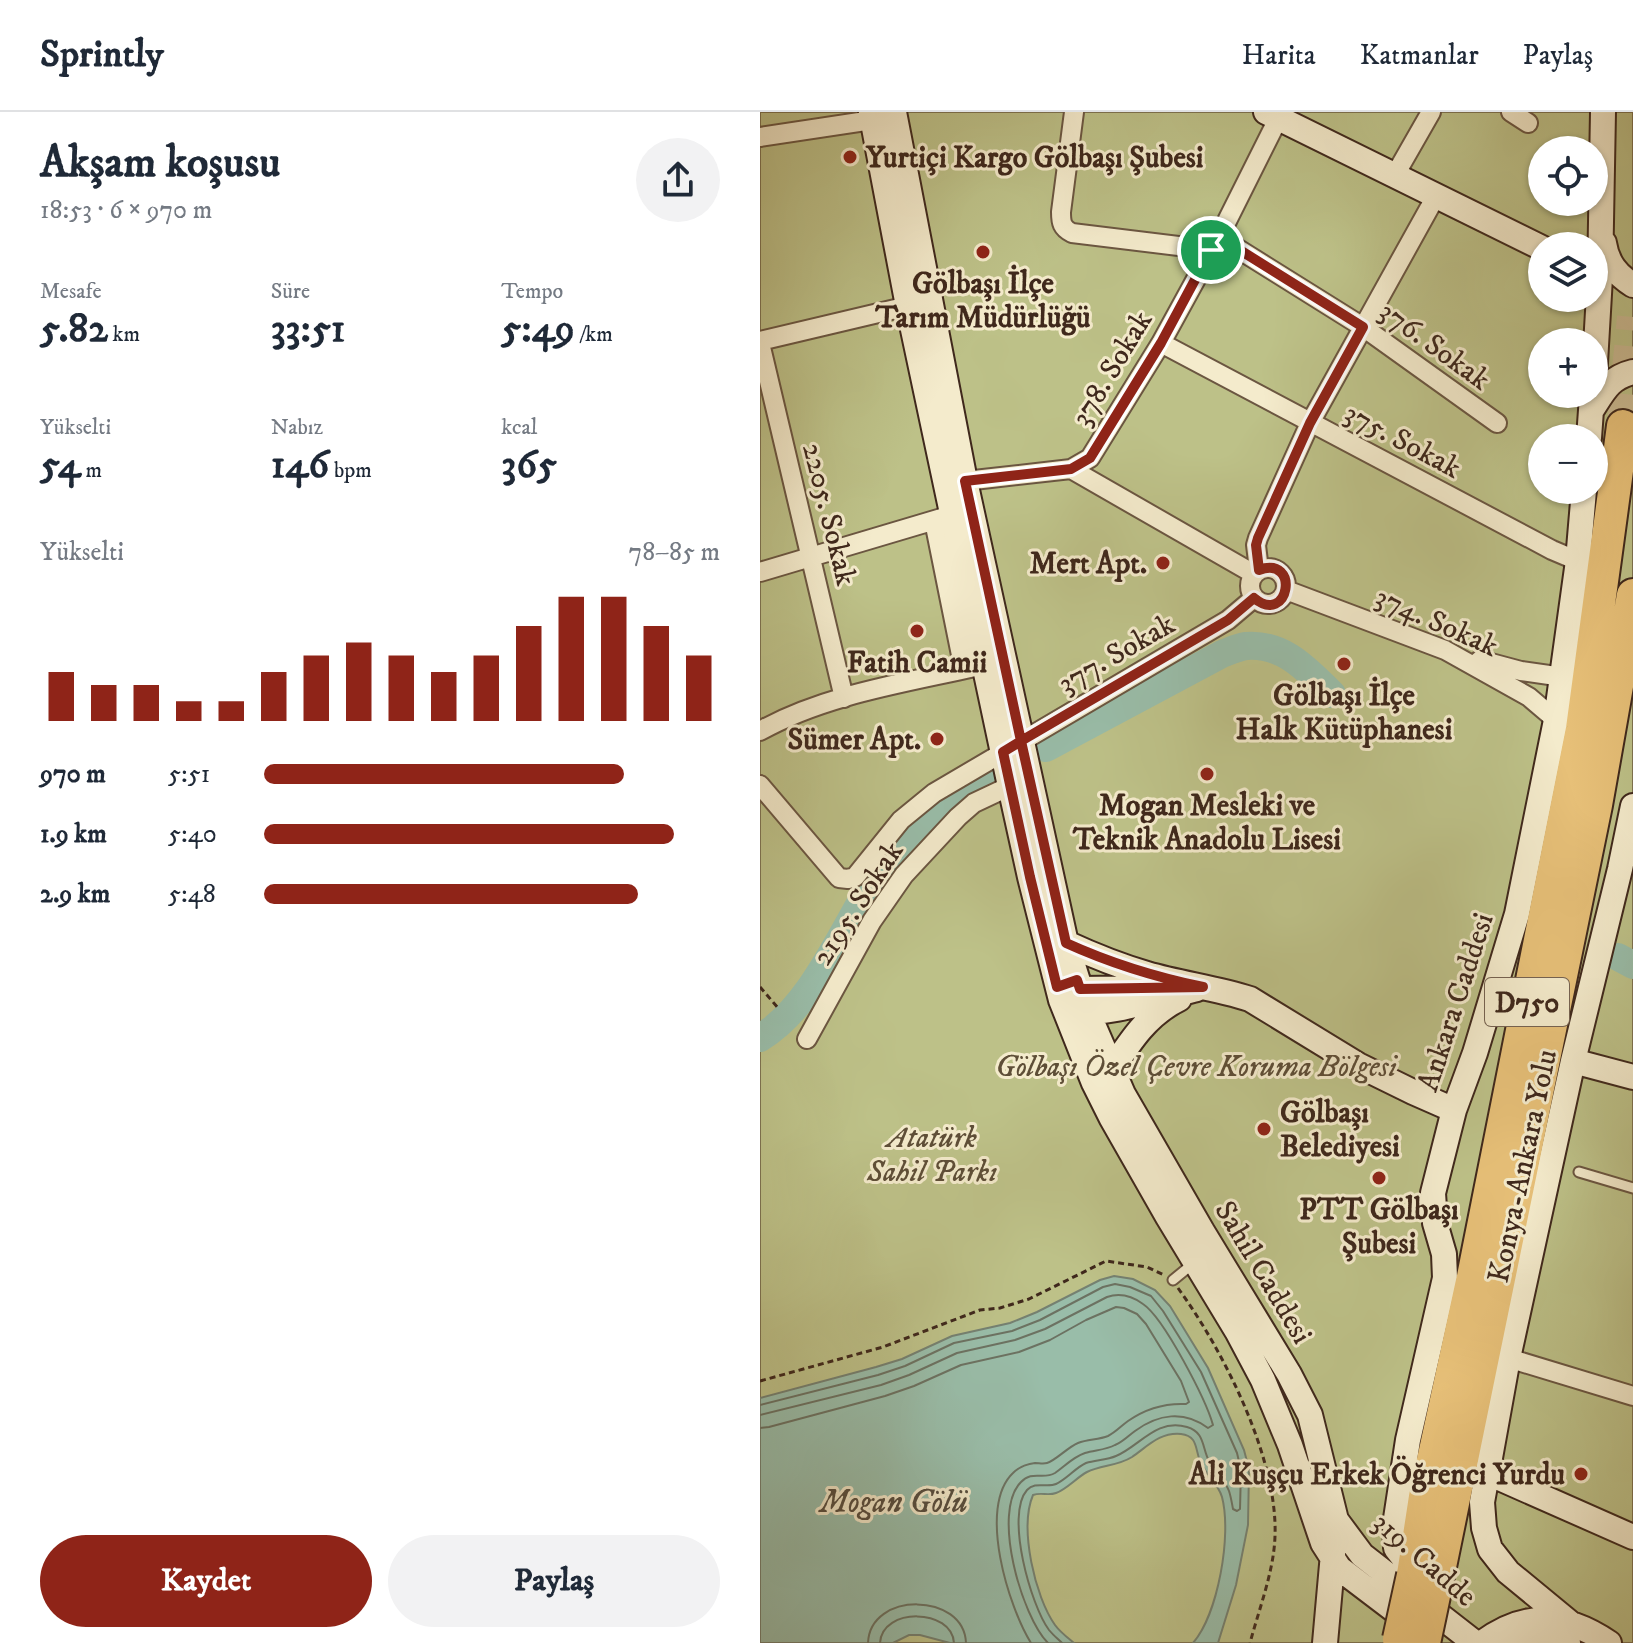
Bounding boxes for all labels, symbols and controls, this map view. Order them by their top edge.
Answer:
text: Sprintly [40,31,164,79]
text: Harita [1242,38,1316,73]
text: Katmanlar [1360,38,1479,73]
text: Paylaş [1523,38,1593,73]
text: Akşam koşusu [40,136,280,191]
map controls [1528,136,1608,504]
button: locate [1528,136,1608,216]
button: share [636,138,720,222]
place label: Yurtiçi Kargo Gölbaşı Şubesi [865,140,1204,177]
marker: Yurtiçi Kargo Gölbaşı Şubesi [841,148,859,166]
text: 18:53 · 6 × 970 m [40,194,212,227]
pin [1177,216,1245,284]
icon: arrive [1189,228,1233,272]
button: layers [1528,232,1608,312]
marker: Gölbaşı İlçe Tarım Müdürlüğü [974,243,992,261]
place label: Gölbaşı İlçe Tarım Müdürlüğü [874,264,1091,337]
text: Mesafe [40,278,102,305]
text: Süre [271,278,310,305]
text: Tempo [501,278,563,305]
street label: 376. Sokak [1371,293,1497,399]
street label: 378. Sokak [1063,304,1161,433]
text: 5.82 [40,305,108,355]
text: 33:51 [271,305,346,355]
text: 5:49 [501,305,575,355]
text: km [108,321,140,348]
text: /km [575,321,613,348]
button: + [1528,328,1608,408]
street label: 375. Sokak [1337,395,1467,488]
text: Yükselti [40,414,111,441]
text: Nabız [271,414,323,441]
text: kcal [501,414,537,441]
button: − [1528,424,1608,504]
street label: 2205. Sokak [793,439,864,590]
text: 54 [40,441,81,491]
text: 146 [271,441,329,491]
text: 365 [501,441,557,491]
text: m [81,457,102,484]
text: bpm [329,457,372,484]
text: Yükselti [40,536,124,569]
text: 78–85 m [629,536,720,569]
place label: Mert Apt. [1030,546,1147,583]
marker: Mert Apt. [1154,554,1172,572]
street label: 374. Sokak [1369,579,1504,666]
street label: 377. Sokak [1052,606,1182,703]
marker: Fatih Camii [908,622,926,640]
place label: Fatih Camii [847,645,987,682]
marker: Gölbaşı İlçe Halk Kütüphanesi [1335,655,1353,673]
place label: Gölbaşı İlçe Halk Kütüphanesi [1236,676,1453,749]
place label: Sümer Apt. [787,722,921,759]
marker: Sümer Apt. [928,730,946,748]
text: 970 m [40,758,106,791]
text: 5:51 [168,758,210,791]
marker: Mogan Mesleki ve Teknik Anadolu Lisesi [1198,765,1216,783]
place label: Mogan Mesleki ve Teknik Anadolu Lisesi [1072,788,1341,859]
text: 1.9 km [40,818,107,851]
text: 5:40 [168,818,217,851]
street label: 2195. Sokak [804,835,912,973]
text: 2.9 km [40,878,110,911]
text: 5:48 [168,878,216,911]
street label: Ankara Caddesi [1410,909,1503,1096]
road number: D750 [1485,978,1569,1026]
street label: Konya-Ankara Yolu [1481,1046,1566,1286]
park label: Gölbaşı Özel Çevre Koruma Bölgesi [995,1049,1399,1086]
place label: Gölbaşı Belediyesi [1280,1095,1400,1166]
park label: Atatürk Sahil Parkı [866,1120,997,1191]
marker: Gölbaşı Belediyesi [1255,1120,1273,1138]
marker: PTT Gölbaşı Şubesi [1370,1169,1388,1187]
place label: PTT Gölbaşı Şubesi [1299,1192,1459,1263]
street label: Sahil Caddesi [1206,1195,1320,1351]
place label: Ali Kuşçu Erkek Öğrenci Yurdu [1188,1455,1565,1494]
marker: Ali Kuşçu Erkek Öğrenci Yurdu [1572,1465,1590,1483]
water label: Mogan Gölü [818,1483,969,1523]
street label: 319. Cadde [1364,1505,1484,1615]
button: Kaydet [40,1535,372,1627]
button: Paylaş [388,1535,720,1627]

